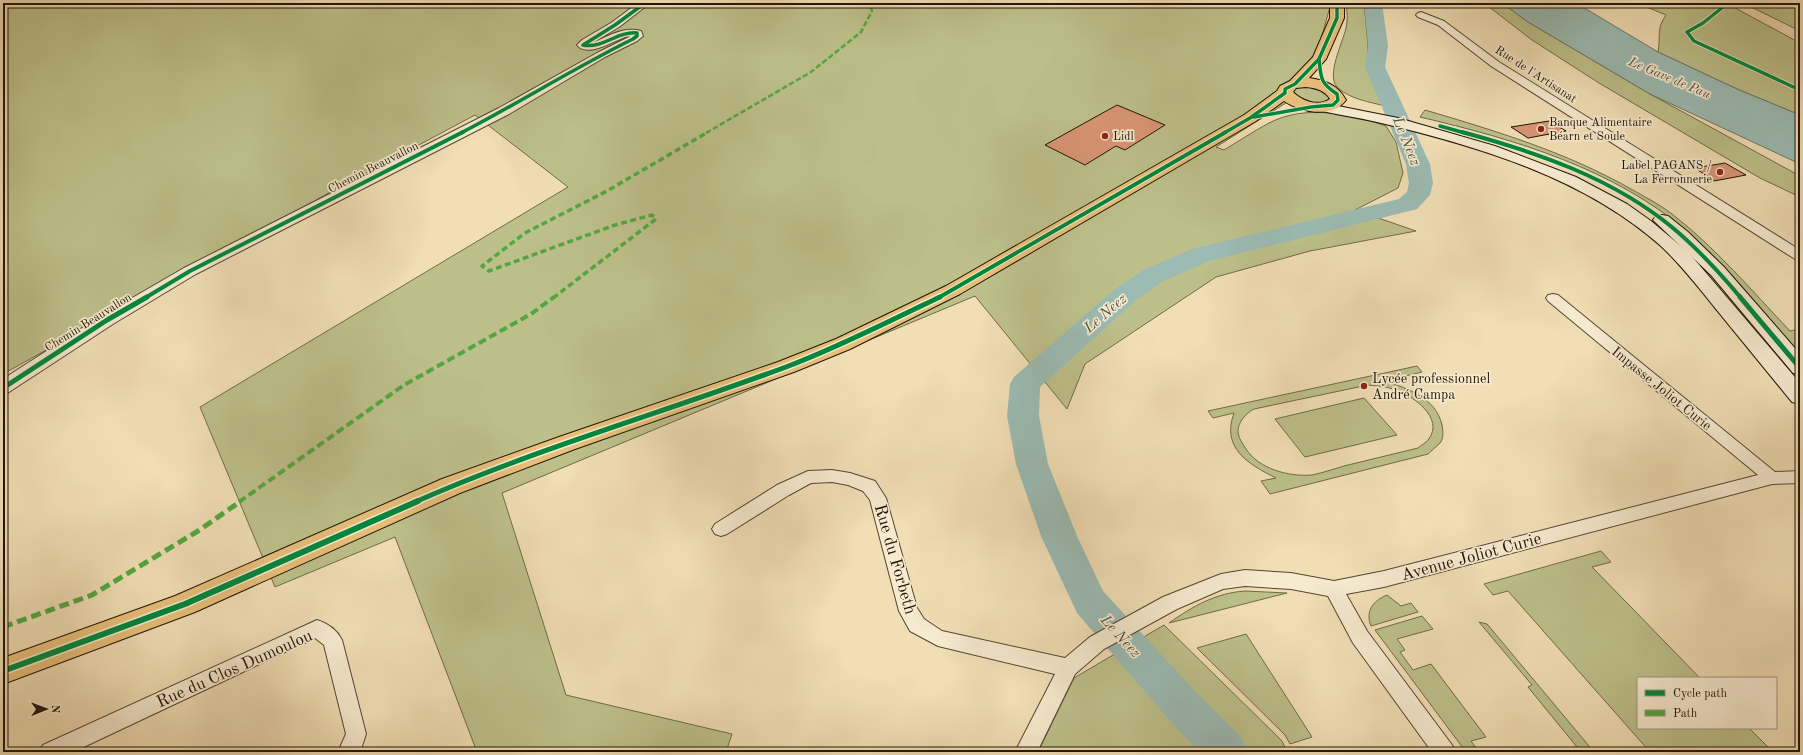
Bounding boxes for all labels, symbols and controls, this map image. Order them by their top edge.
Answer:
street label: Rue de l'Artisanat [1493,44,1578,106]
water label: Le Gave de Pau [1626,55,1713,102]
water label: Le Neez [1389,114,1422,169]
place label: Banque Alimentaire Béarn et Soule [1549,117,1652,143]
marker: Banque Alimentaire Béarn et Soule [1536,124,1546,134]
marker: Lidl [1100,131,1110,141]
place label: Lidl [1113,131,1134,143]
street label: Chemin Beauvallon [326,140,421,196]
place label: Label PAGANS / La Ferronnerie [1621,160,1712,186]
marker: Label PAGANS / La Ferronnerie [1715,167,1725,177]
street label: Chemin Beauvallon [43,291,134,354]
water label: Le Neez [1081,291,1131,337]
street label: Impasse Joliot Curie [1609,344,1714,433]
place label: Lycée professionnel André Campa [1372,372,1490,402]
marker: Lycée professionnel André Campa [1359,381,1369,391]
street label: Rue du Forbeth [871,502,918,617]
street label: Avenue Joliot Curie [1399,530,1544,584]
water label: Le Neez [1096,612,1143,661]
street label: Rue du Clos Dumoulou [154,627,315,711]
legend [1637,677,1777,729]
text: Cycle path [1673,688,1728,700]
north arrow [26,689,66,729]
text: N [49,705,60,714]
text: Path [1673,708,1698,720]

